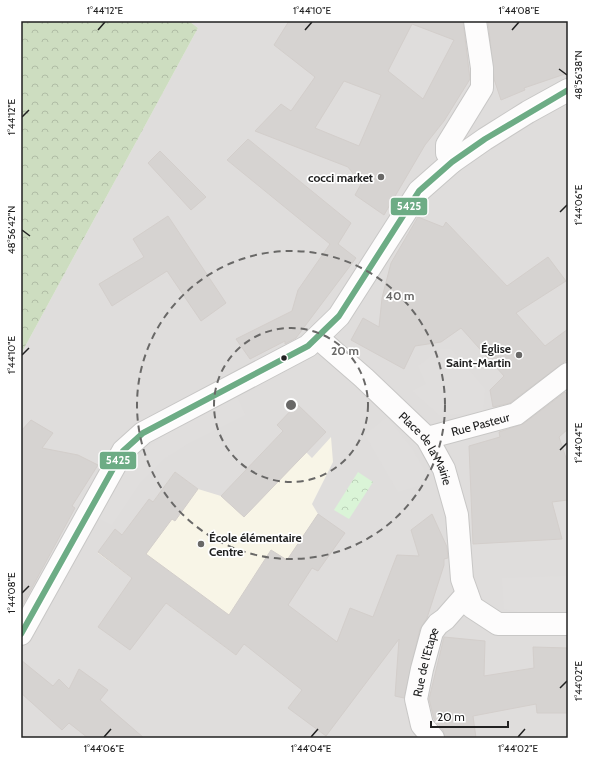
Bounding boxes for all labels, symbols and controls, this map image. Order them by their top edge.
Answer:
text: 1°44'12"E [87,4,124,17]
text: 1°44'10"E [293,4,331,17]
text: 1°44'08"E [499,4,540,17]
text: 48°56'38"N [572,50,585,100]
text: 1°44'12"E [5,98,18,135]
place label: cocci market [308,170,373,185]
marker: cocci market [376,172,386,182]
text: 1°44'06"E [572,184,585,225]
line badge: 5425 [390,197,428,216]
text: 5425 [397,199,421,213]
text: 48°56'42"N [5,206,18,254]
text: 40 m [385,288,415,303]
text: 1°44'10"E [5,336,18,374]
place label: Église Saint-Martin [446,341,511,370]
text: 20 m [331,343,359,358]
marker: Église Saint-Martin [514,350,524,360]
unlabelled marker [279,353,289,363]
centre of rings [284,398,298,412]
street label: Place de la Mairie [396,408,456,487]
street label: Rue Pasteur [449,409,511,439]
text: 1°44'04"E [572,422,585,463]
line badge: 5425 [99,451,137,470]
text: 5425 [106,453,130,467]
place label: École élémentaire Centre [209,530,302,559]
marker: École élémentaire Centre [196,539,206,549]
text: 1°44'08"E [5,572,18,613]
street label: Rue de l'Etape [409,623,441,698]
text: 1°44'02"E [572,661,585,701]
scale bar [431,703,508,729]
text: 20 m [437,709,465,724]
text: 1°44'06"E [84,742,125,755]
text: 1°44'04"E [291,742,332,755]
text: 1°44'02"E [498,742,538,755]

